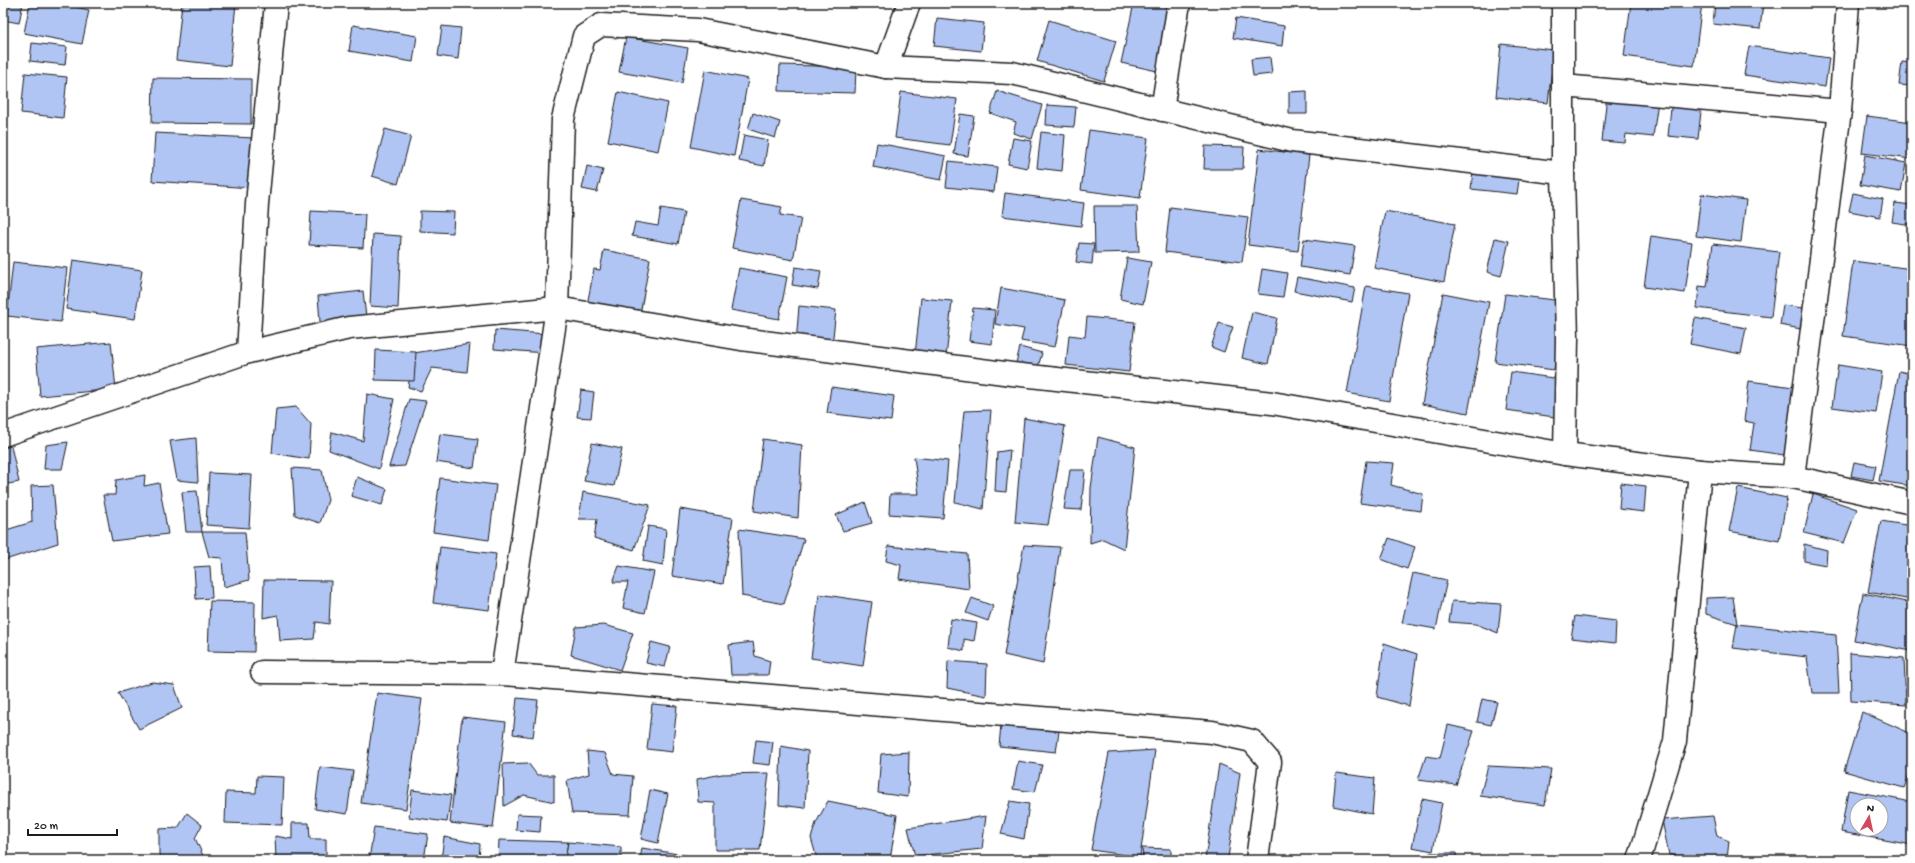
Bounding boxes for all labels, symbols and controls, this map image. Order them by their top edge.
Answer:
north arrow [1849,797,1889,837]
text: N [1866,803,1875,816]
scale bar [28,811,117,837]
text: 20 m [34,820,59,834]

